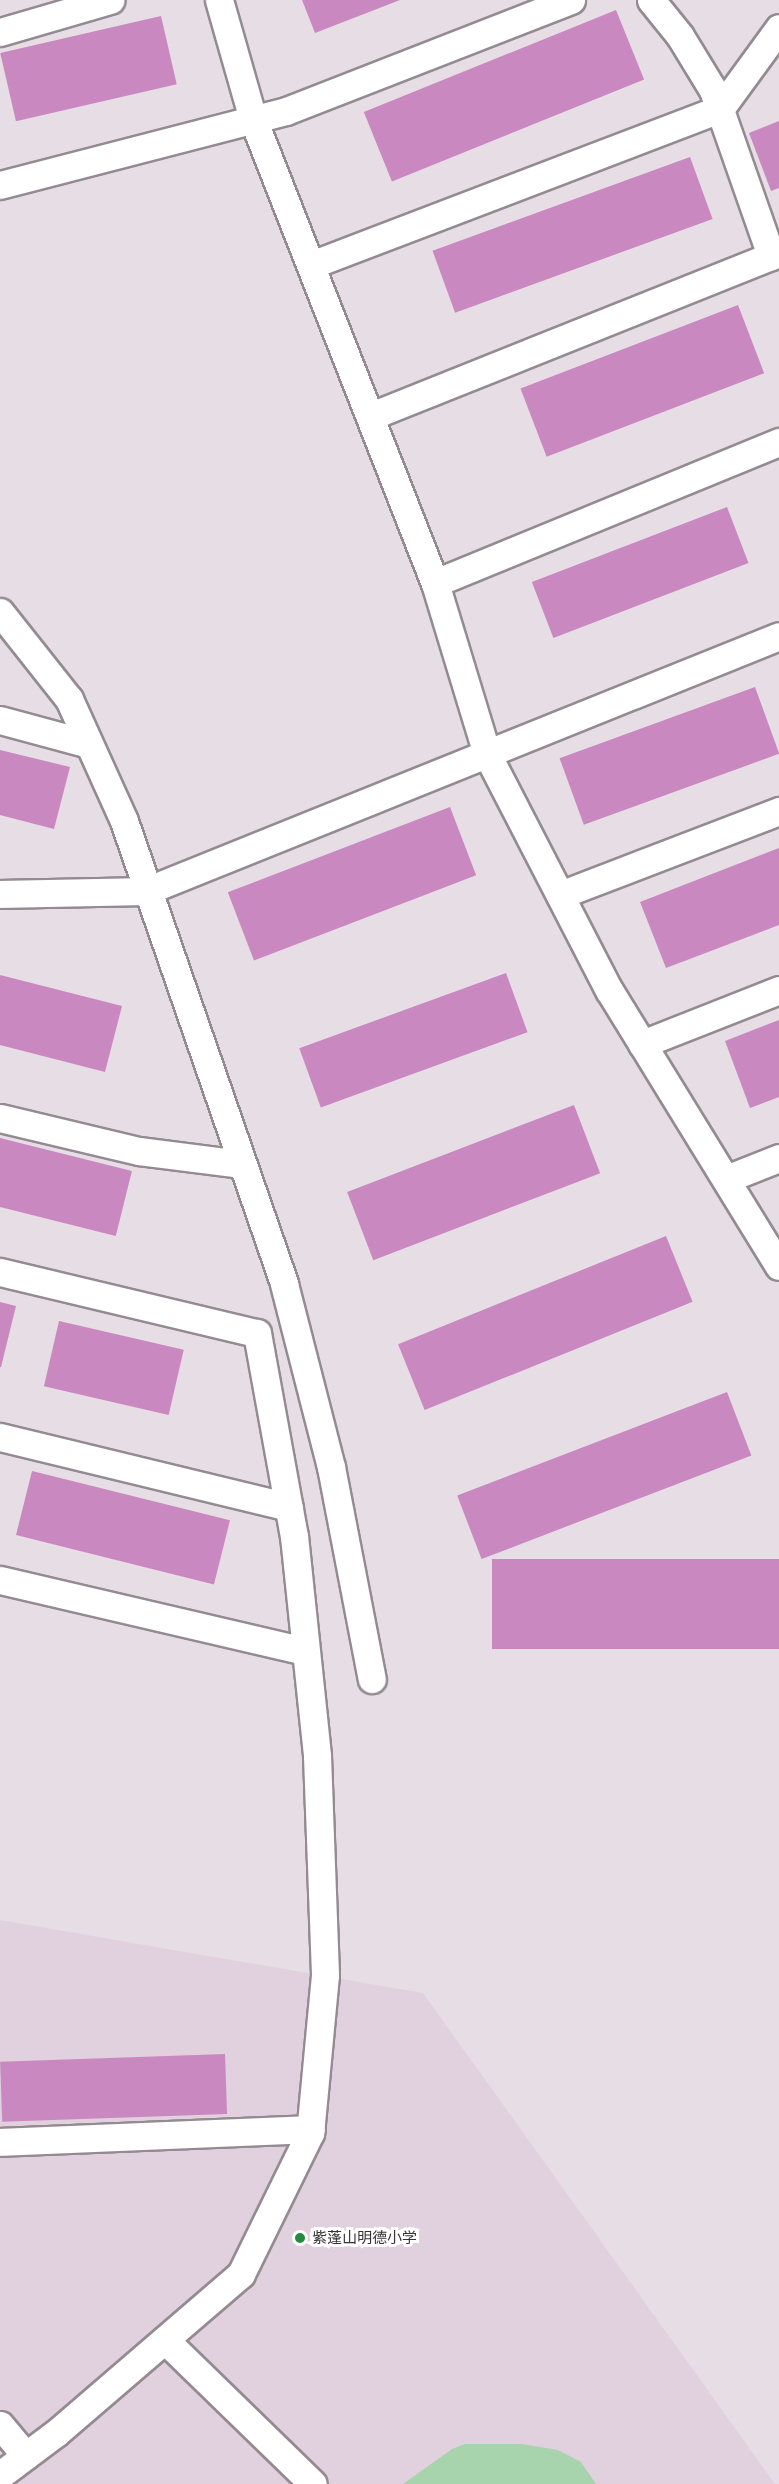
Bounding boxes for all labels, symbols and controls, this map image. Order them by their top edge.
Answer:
place label: 紫蓬山明德小学 [312,2229,417,2247]
marker: 紫蓬山明德小学 [293,2231,307,2245]

